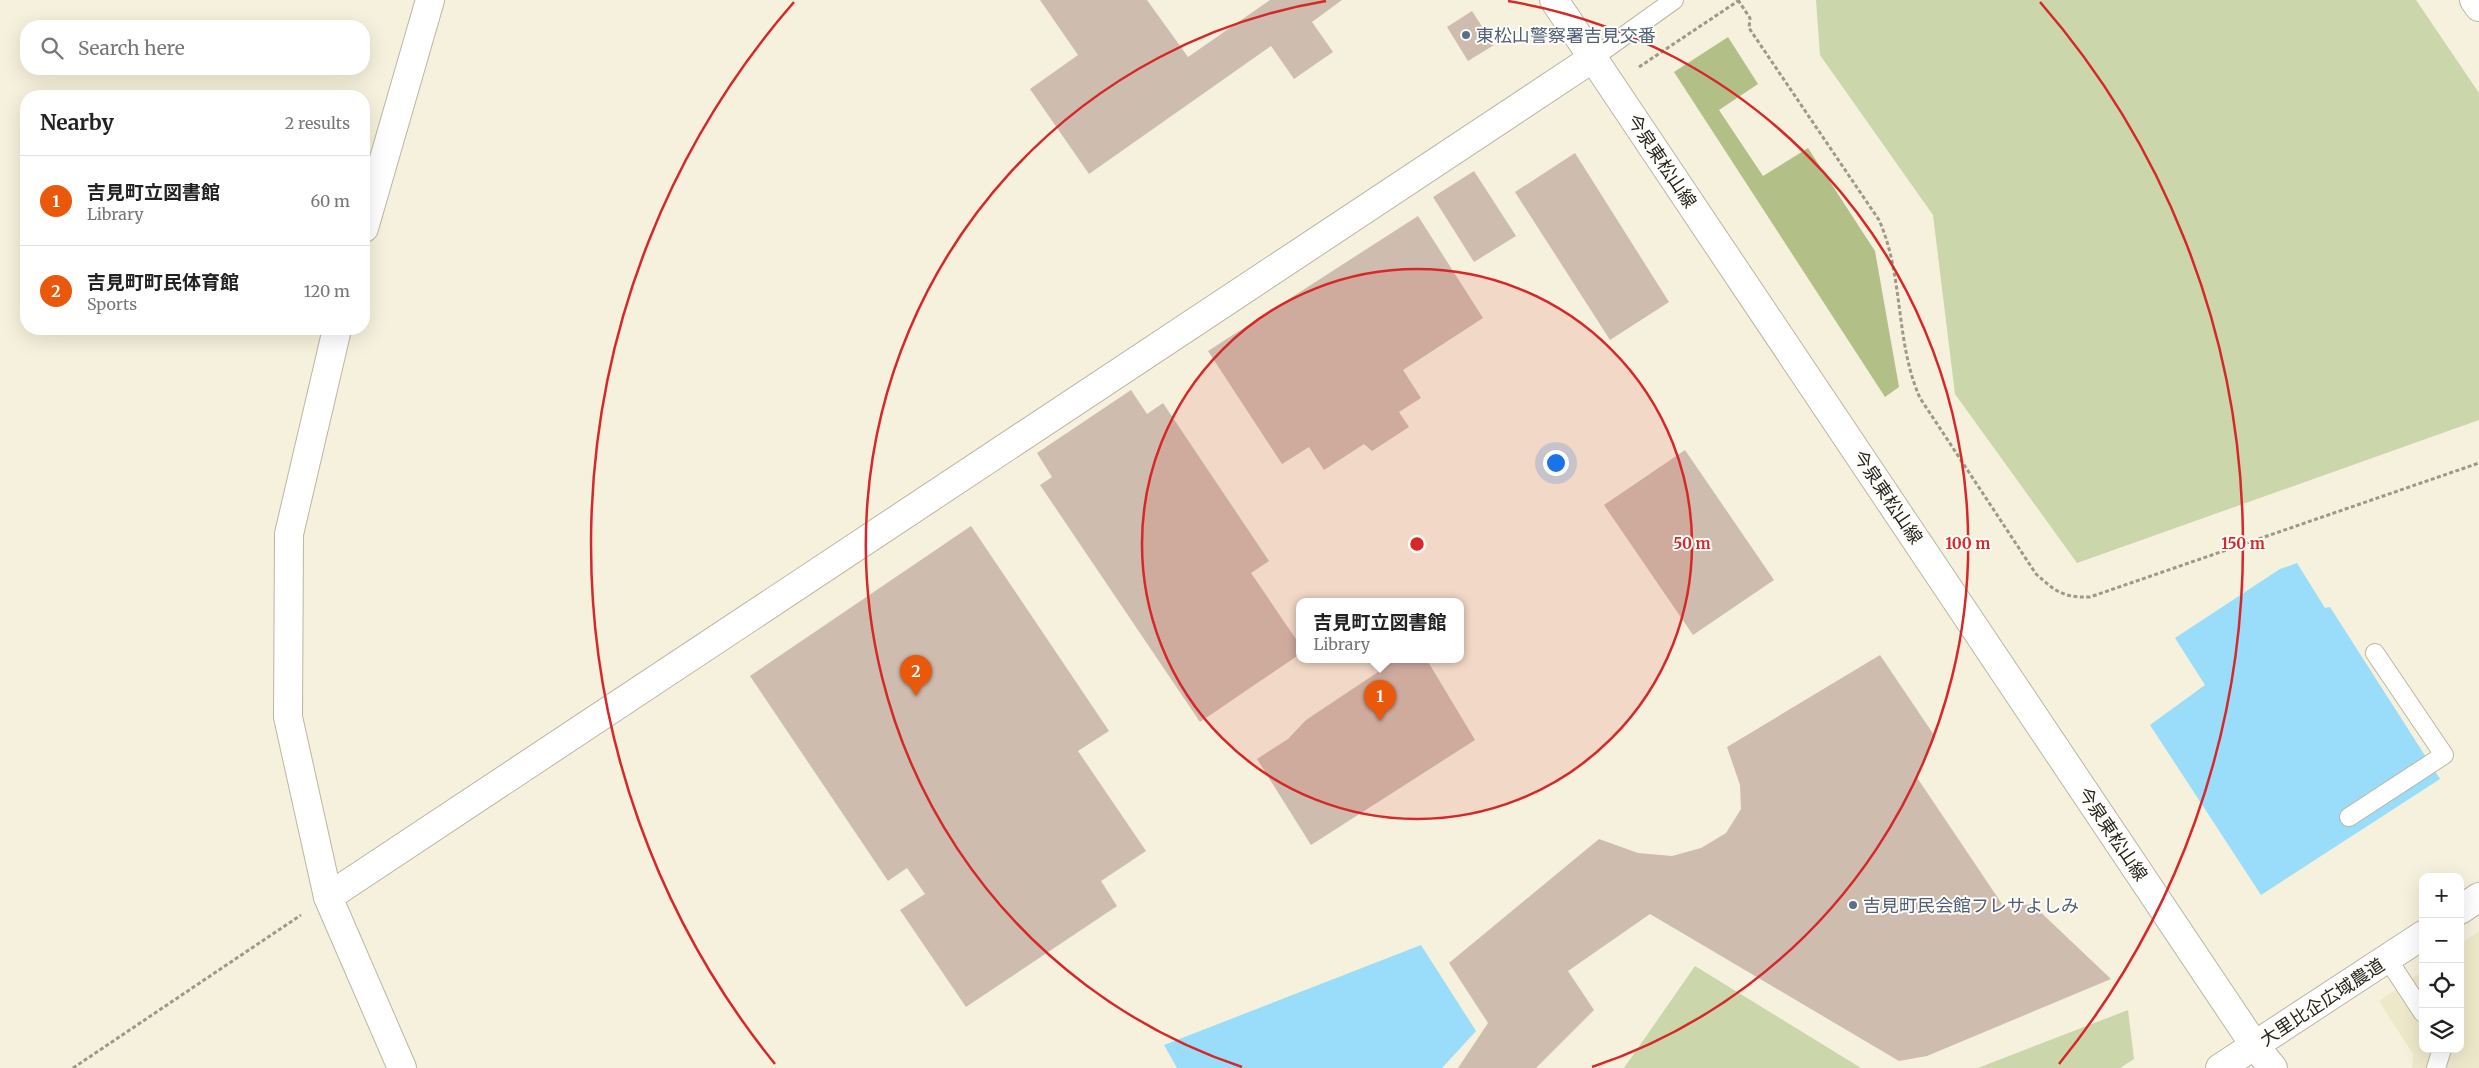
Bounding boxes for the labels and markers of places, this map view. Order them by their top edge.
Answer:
place label: 東松山警察署吉見交番 [1476,24,1656,47]
marker: 東松山警察署吉見交番 [1460,29,1472,41]
centre of rings [1408,535,1426,553]
pin: 2 [900,655,932,696]
pin: 1 [1364,680,1396,721]
place label: 吉見町民会館フレサよしみ [1863,894,2079,917]
marker: 吉見町民会館フレサよしみ [1847,899,1859,911]

